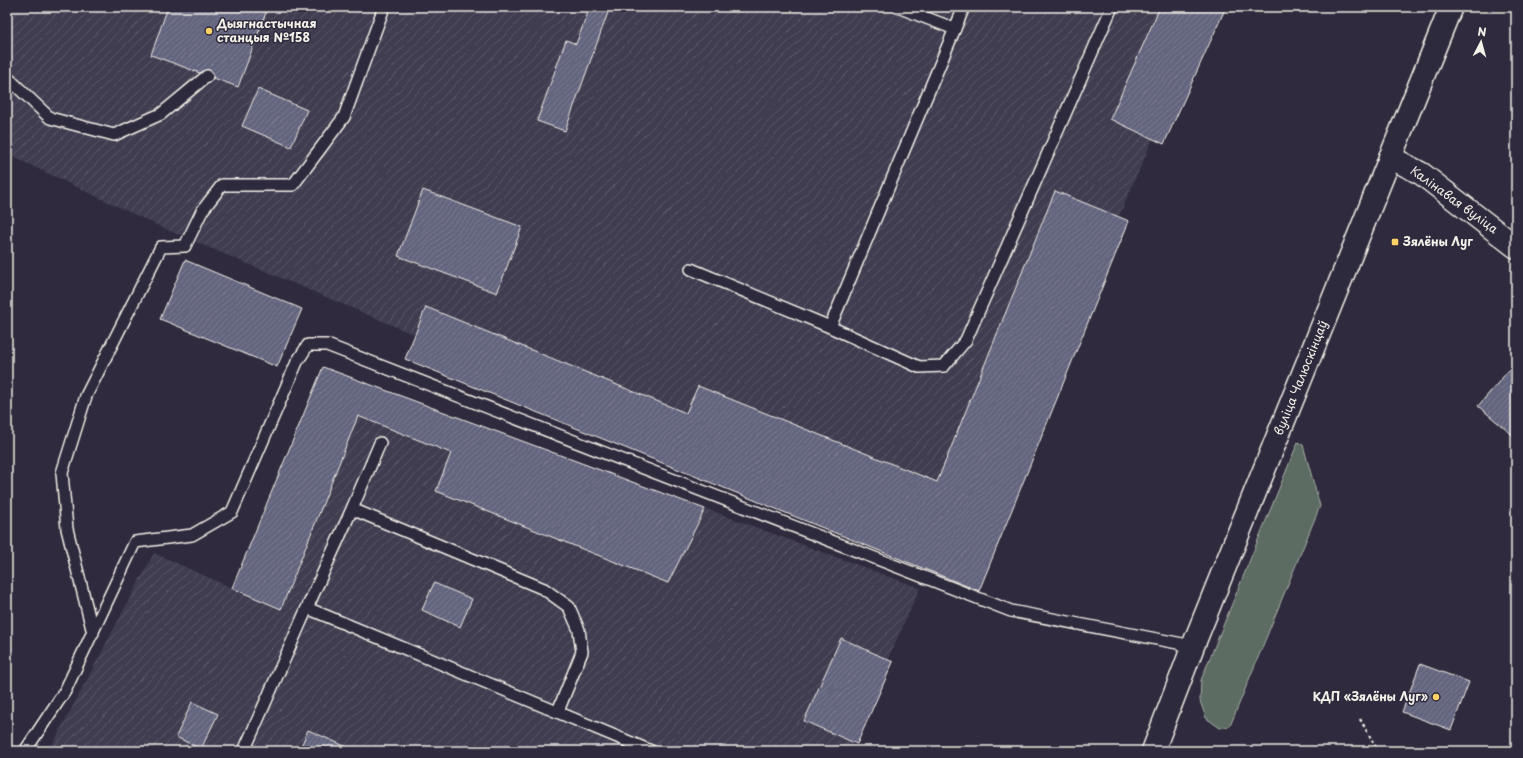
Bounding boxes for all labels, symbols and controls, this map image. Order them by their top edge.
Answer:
place label: Дыягнастычная станцыя №158 [216,14,317,46]
north arrow [1461,22,1501,62]
text: N [1477,23,1488,40]
marker: Дыягнастычная станцыя №158 [204,26,214,36]
street label: Калінавая вуліца [1407,161,1503,238]
place label: Зялёны Луг [1402,232,1473,250]
marker: Зялёны Луг [1390,237,1400,247]
street label: вуліца Чалюскінцаў [1269,317,1331,438]
place label: КДП «Зялёны Луг» [1313,687,1428,705]
marker: КДП «Зялёны Луг» [1431,692,1441,702]

